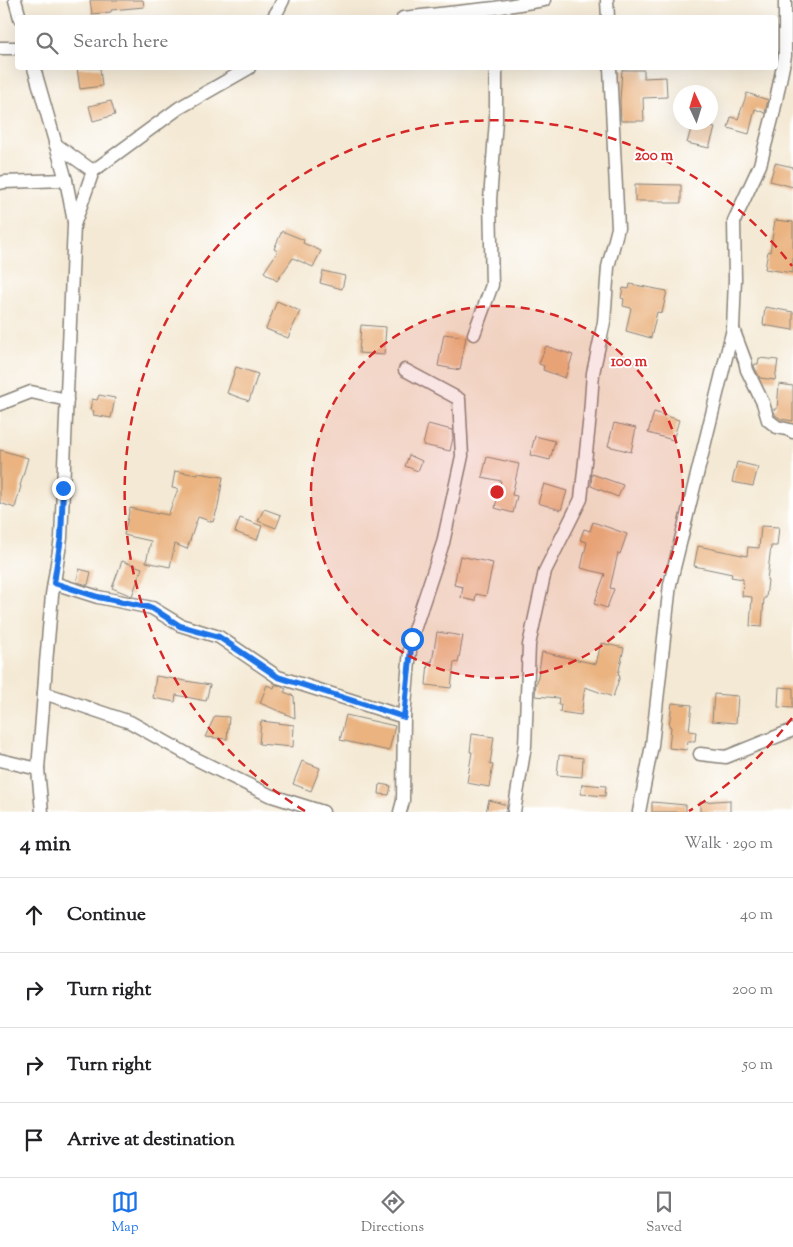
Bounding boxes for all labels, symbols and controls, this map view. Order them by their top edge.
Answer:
search box [15,15,778,70]
icon: search [33,29,61,57]
text: Search here [73,29,168,56]
north arrow [673,85,718,130]
text: 200 m [635,146,674,167]
text: 100 m [611,352,648,373]
route end [52,477,75,500]
centre of rings [488,483,506,501]
route start [401,628,424,651]
text: 4 min [20,830,71,860]
text: Walk · 290 m [684,833,773,856]
icon: ahead [20,901,48,929]
text: Continue [67,902,146,929]
text: 40 m [740,904,773,927]
icon: right [20,976,48,1004]
text: Turn right [67,977,151,1004]
text: 200 m [732,979,773,1002]
icon: right [20,1051,48,1079]
text: Turn right [67,1052,151,1079]
text: 50 m [742,1054,773,1077]
icon: arrive [20,1126,48,1154]
text: Arrive at destination [67,1127,235,1154]
tab: Map [111,1188,139,1238]
tab: Directions [361,1188,424,1238]
tab: Saved [646,1188,682,1238]

